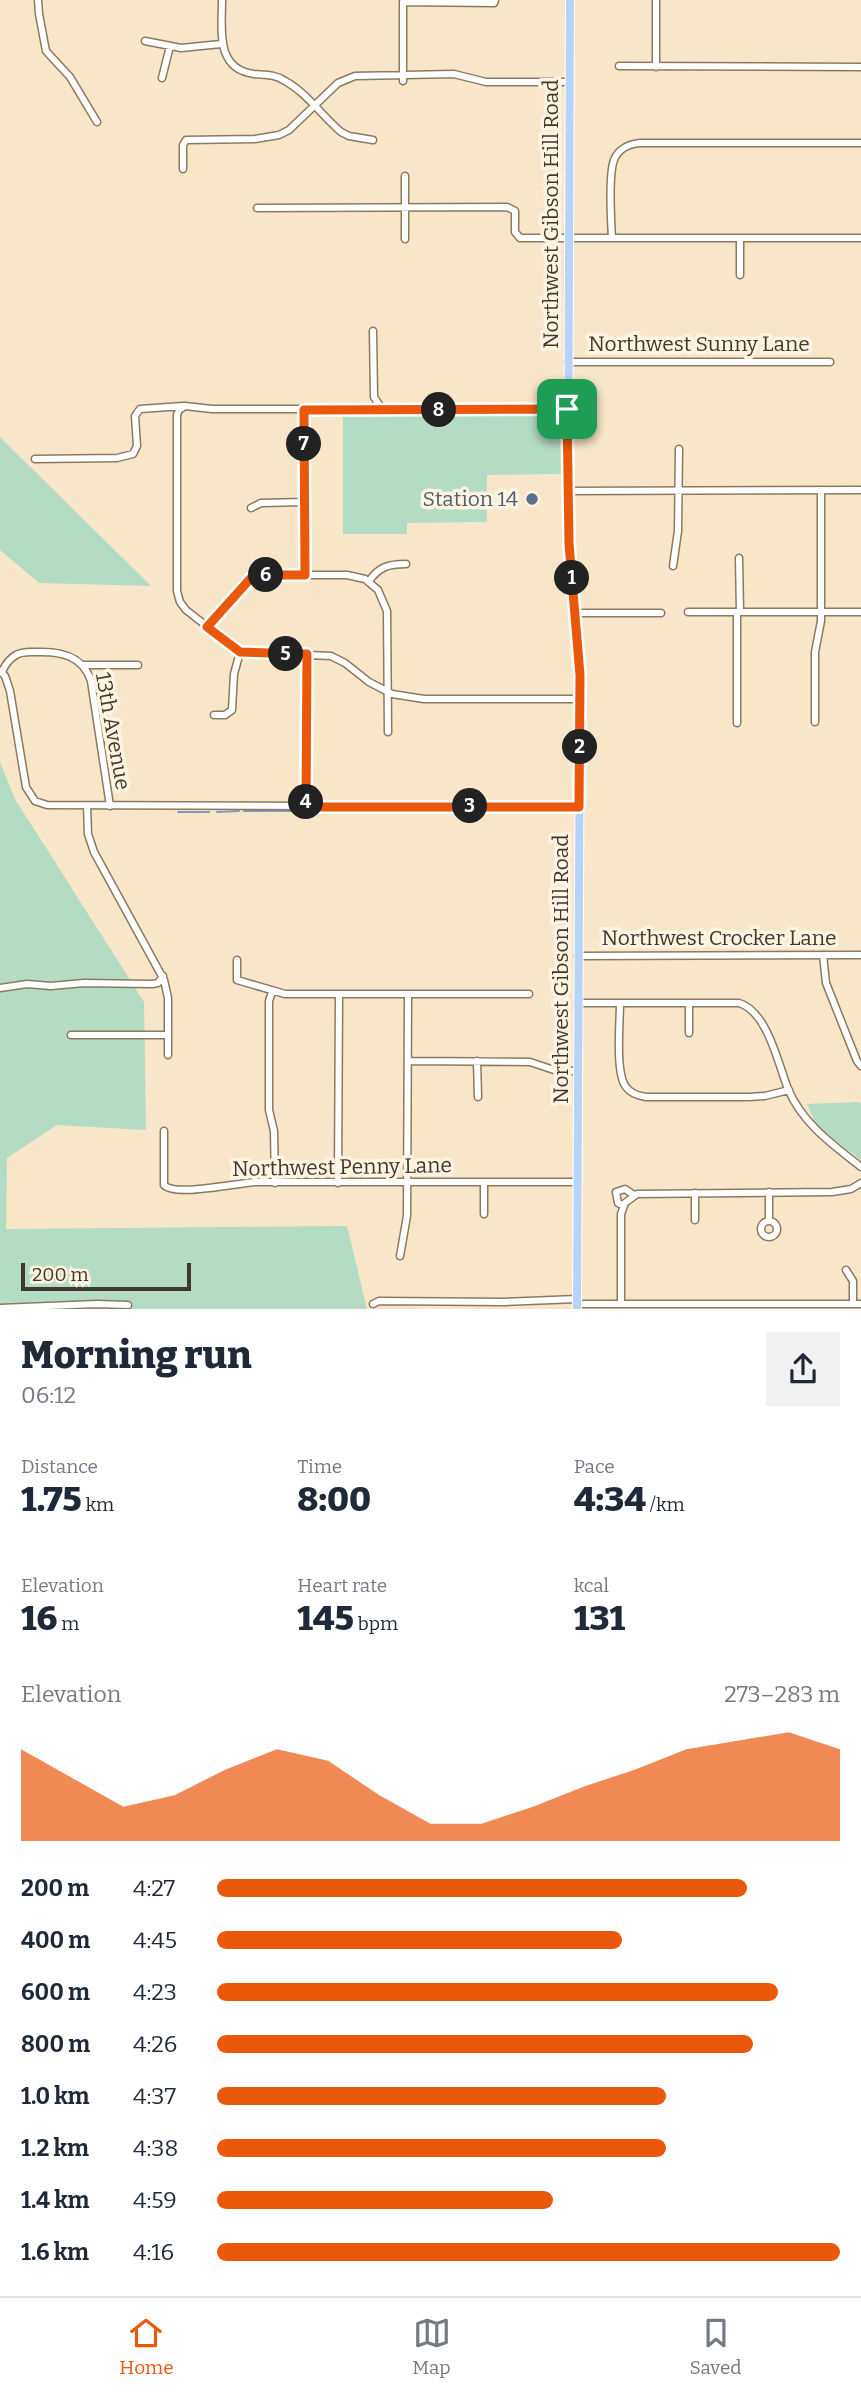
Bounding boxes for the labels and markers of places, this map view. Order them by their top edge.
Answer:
pin [537,379,597,439]
pin: 8 [422,392,457,428]
pin: 7 [286,426,322,462]
place label: Station 14 [423,486,518,512]
marker: Station 14 [524,491,540,507]
pin: 6 [248,558,284,592]
pin: 1 [554,560,590,596]
pin: 5 [268,636,304,672]
pin: 2 [562,730,598,764]
pin: 4 [288,784,324,820]
pin: 3 [452,788,488,824]

